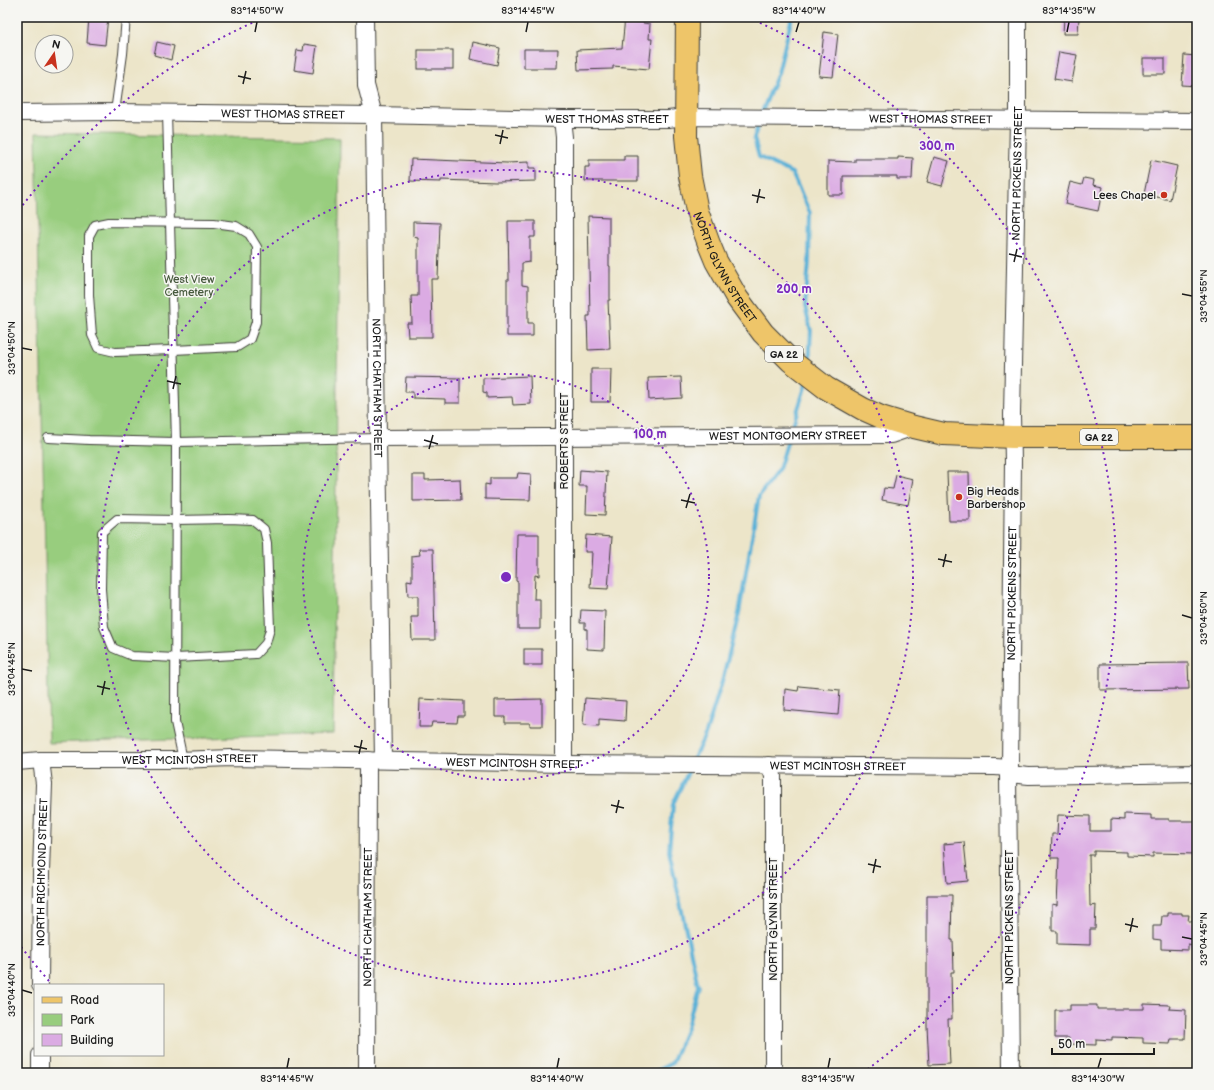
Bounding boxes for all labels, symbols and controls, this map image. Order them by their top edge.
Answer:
text: 83°14'50"W [230,5,284,17]
text: 83°14'45"W [501,5,555,17]
text: 83°14'40"W [772,5,826,17]
text: 83°14'35"W [1042,5,1096,17]
north arrow [34,34,74,74]
text: N [51,37,62,52]
street label: NORTH PICKENS STREET [1010,106,1025,241]
street label: WEST THOMAS STREET [221,107,345,122]
street label: WEST THOMAS STREET [869,112,993,126]
street label: WEST THOMAS STREET [545,113,669,126]
text: 300 m [919,139,955,154]
place label: Lees Chapel [1093,189,1156,202]
marker: Lees Chapel [1159,190,1169,200]
street label: NORTH GLYNN STREET [691,210,759,326]
text: 33°04'55"N [1198,269,1210,323]
park label: West View Cemetery [164,273,215,299]
text: 200 m [776,282,812,297]
street label: NORTH CHATHAM STREET [370,318,384,458]
text: 33°04'50"N [6,321,18,375]
road number: GA 22 [765,346,803,362]
street label: ROBERTS STREET [558,392,571,489]
text: 100 m [633,427,667,442]
street label: WEST MONTGOMERY STREET [709,429,867,443]
road number: GA 22 [1080,429,1118,445]
place label: Big Heads Barbershop [967,485,1026,511]
marker: Big Heads Barbershop [954,492,964,502]
street label: NORTH PICKENS STREET [1005,526,1019,661]
centre of rings [499,570,513,584]
text: 33°04'50"N [1198,591,1210,645]
text: 33°04'45"N [6,642,18,696]
street label: WEST MCINTOSH STREET [122,752,258,767]
street label: WEST MCINTOSH STREET [446,756,582,771]
street label: WEST MCINTOSH STREET [770,759,906,773]
street label: NORTH RICHMOND STREET [34,797,51,946]
street label: NORTH CHATHAM STREET [361,847,375,987]
street label: NORTH PICKENS STREET [1003,849,1016,984]
street label: NORTH GLYNN STREET [767,857,780,981]
text: 33°04'45"N [1198,912,1210,966]
text: 33°04'40"N [6,963,18,1017]
legend [34,984,164,1056]
text: Road [70,993,99,1008]
text: Park [70,1013,94,1028]
scale bar [1052,1030,1154,1056]
text: Building [70,1033,114,1048]
text: 50 m [1058,1037,1085,1052]
text: 83°14'45"W [260,1073,314,1085]
text: 83°14'40"W [530,1073,584,1085]
text: 83°14'35"W [801,1073,855,1085]
text: 83°14'30"W [1071,1073,1125,1085]

